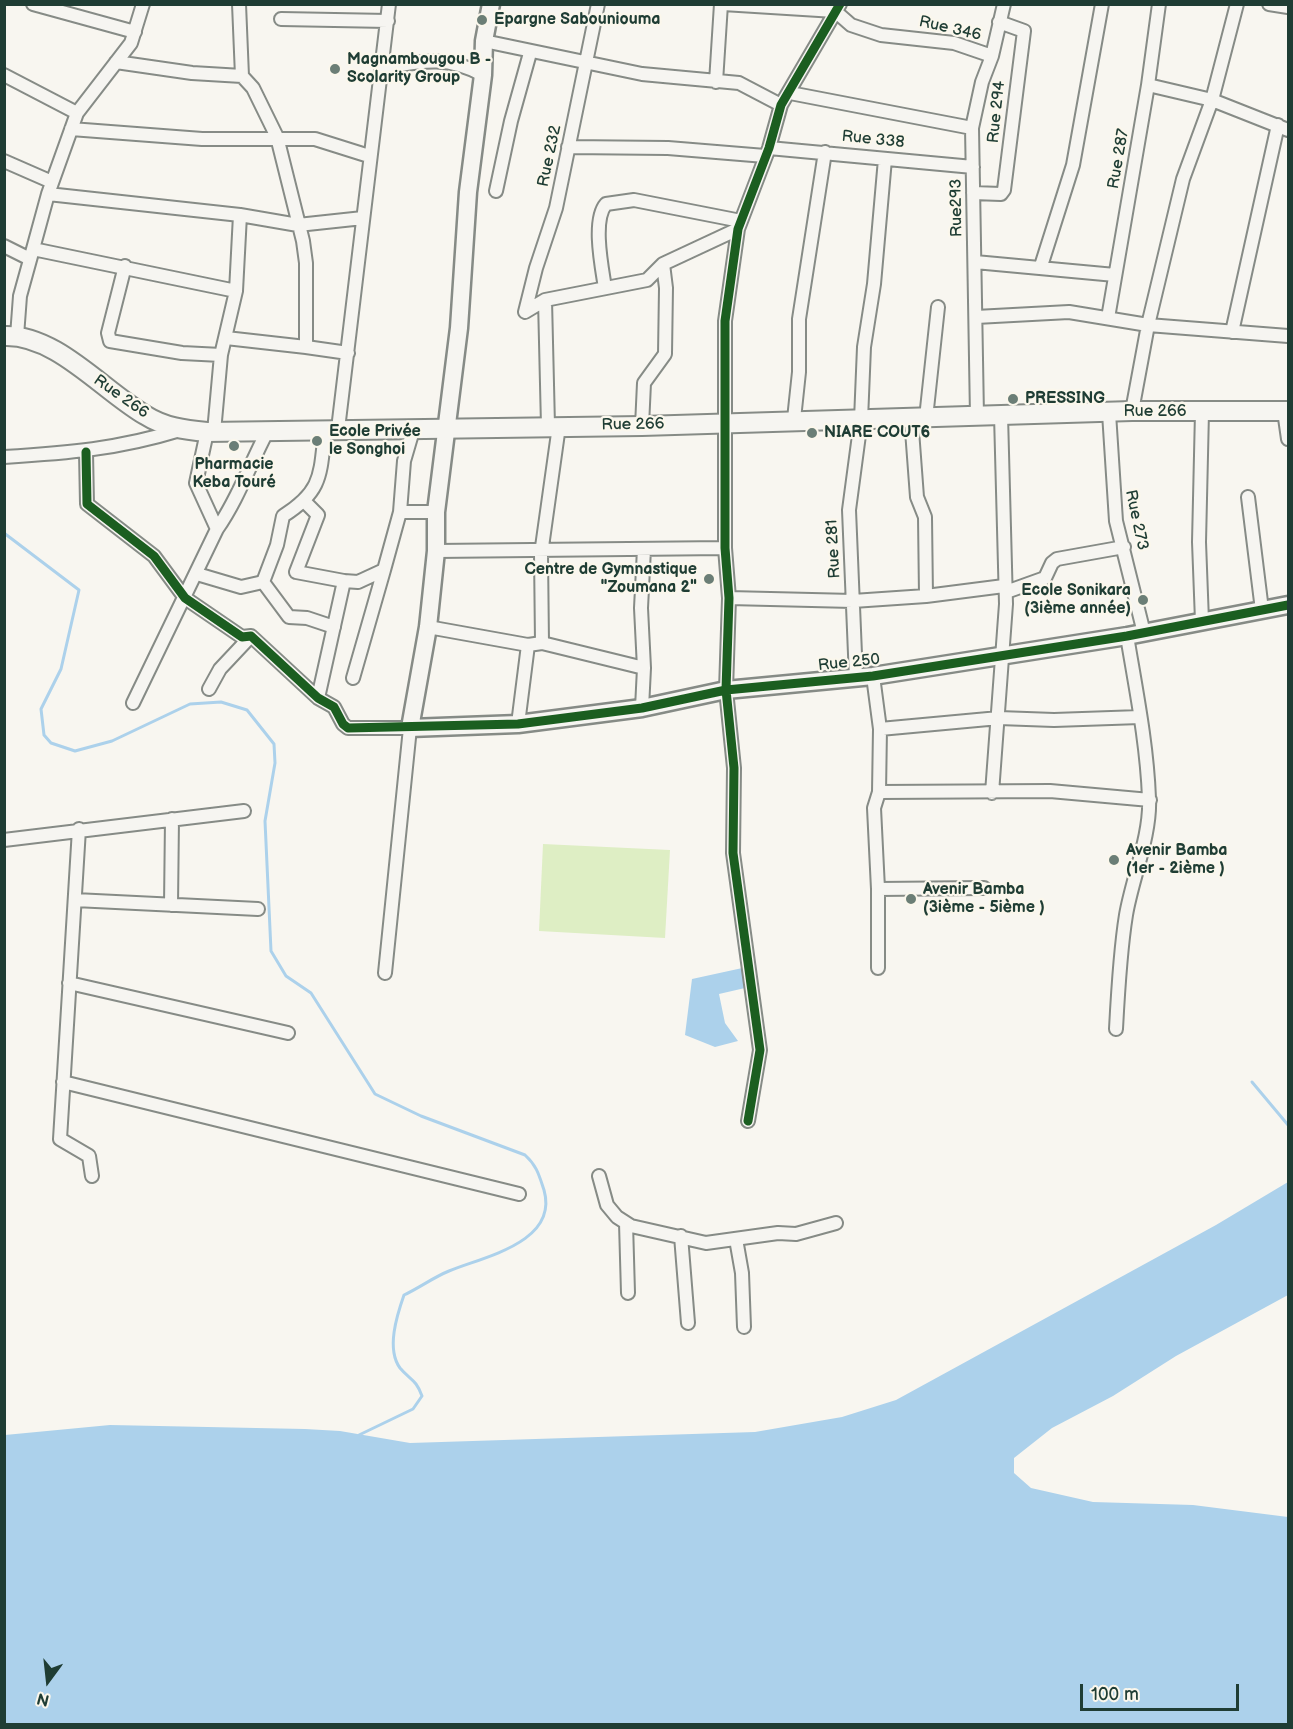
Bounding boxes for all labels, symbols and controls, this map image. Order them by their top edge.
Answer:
place label: Epargne Sabouniouma [494,10,660,30]
marker: Epargne Sabouniouma [475,13,489,27]
street label: Rue 346 [917,13,983,45]
place label: Magnambougou B - Scolarity Group [347,50,491,88]
marker: Magnambougou B - Scolarity Group [328,62,342,76]
street label: Rue 294 [984,80,1010,144]
street label: Rue 232 [534,123,566,189]
street label: Rue 338 [841,127,905,153]
street label: Rue 287 [1104,127,1134,191]
street label: Rue293 [947,179,967,237]
street label: Rue 266 [90,371,152,423]
place label: PRESSING [1025,389,1105,409]
marker: PRESSING [1006,392,1020,406]
street label: Rue 266 [1123,402,1187,422]
street label: Rue 266 [601,415,665,435]
place label: Ecole Privée le Songhoi [329,422,421,460]
place label: NIARE COUT6 [824,423,930,443]
marker: NIARE COUT6 [805,426,819,440]
marker: Ecole Privée le Songhoi [310,434,324,448]
marker: Pharmacie Keba Touré [227,439,241,453]
place label: Pharmacie Keba Touré [192,455,276,493]
street label: Rue 273 [1120,488,1152,552]
street label: Rue 281 [823,519,845,579]
place label: Centre de Gymnastique "Zoumana 2" [524,560,697,598]
marker: Centre de Gymnastique "Zoumana 2" [702,572,716,586]
place label: Ecole Sonikara (3ième année) [1021,581,1131,619]
marker: Ecole Sonikara (3ième année) [1136,593,1150,607]
street label: Rue 250 [817,650,881,676]
place label: Avenir Bamba (1er - 2ième ) [1126,841,1228,879]
marker: Avenir Bamba (1er - 2ième ) [1107,853,1121,867]
place label: Avenir Bamba (3ième - 5ième ) [923,880,1045,918]
marker: Avenir Bamba (3ième - 5ième ) [904,892,918,906]
north arrow [18,1651,78,1711]
scale bar [1083,1672,1242,1710]
text: 100 m [1091,1684,1139,1705]
text: N [35,1688,51,1710]

